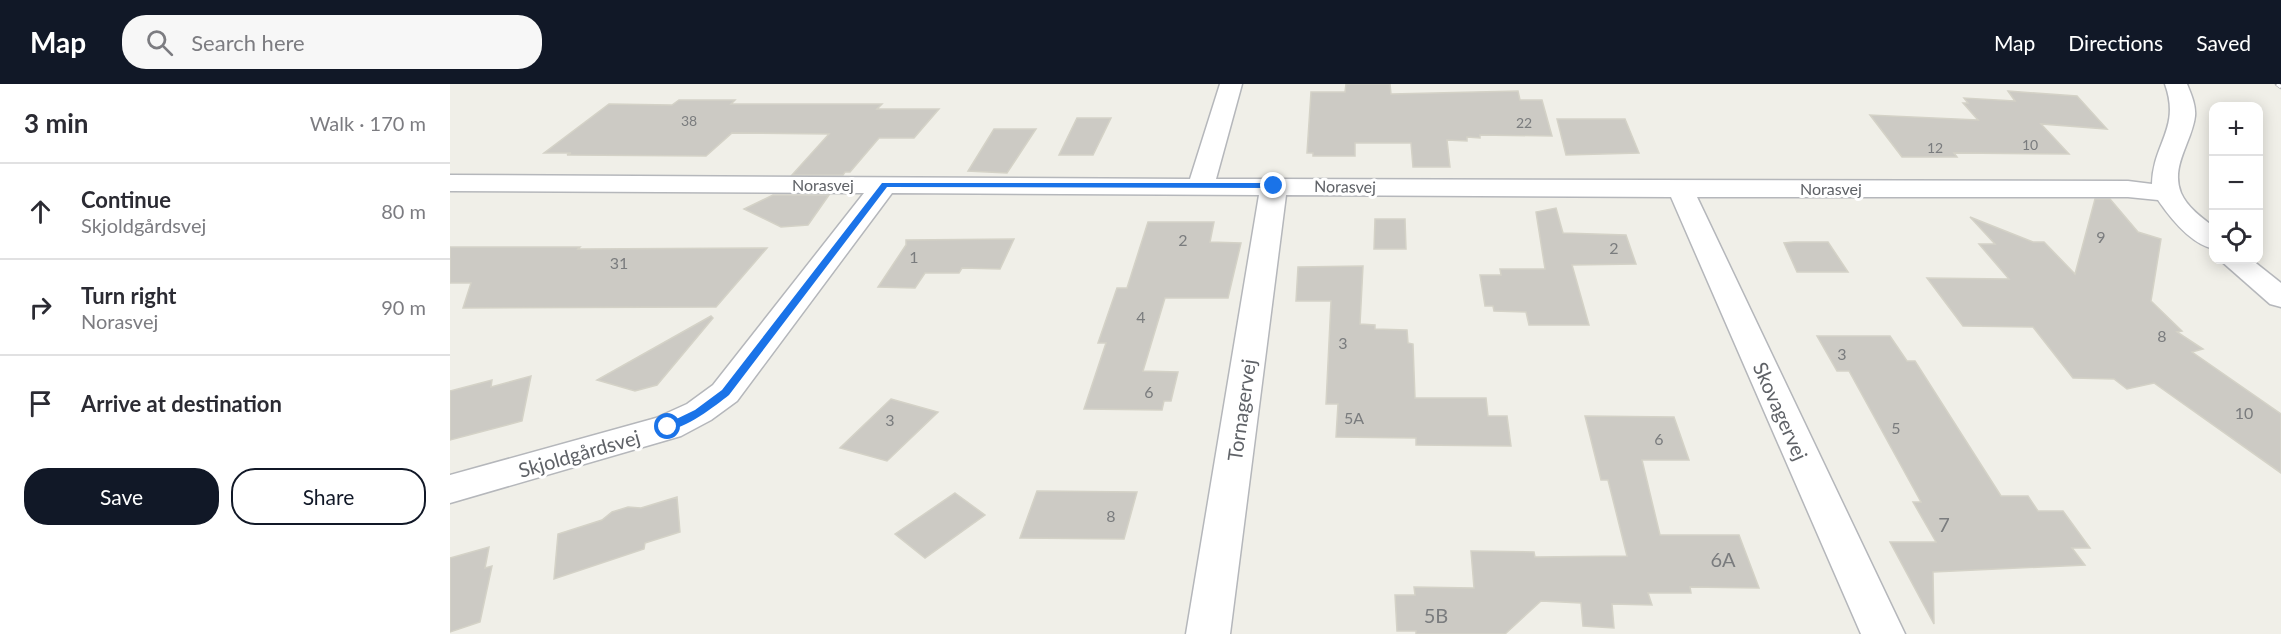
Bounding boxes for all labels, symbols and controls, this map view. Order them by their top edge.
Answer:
search box [122,15,542,69]
text: Map [30,25,86,59]
icon: search [143,26,176,59]
text: Search here [191,29,305,56]
text: Map [1994,30,2035,55]
text: Directions [2068,30,2163,55]
text: Saved [2196,30,2251,55]
map controls [2209,102,2263,264]
button: + [2209,102,2263,156]
text: 3 min [24,107,88,139]
text: Walk · 170 m [310,111,426,135]
house number: 38 [681,112,697,129]
house number: 22 [1516,114,1532,131]
house number: 10 [2022,136,2038,153]
house number: 12 [1927,139,1943,156]
button: − [2209,156,2263,210]
route end [1260,172,1286,198]
street label: Norasvej [792,175,854,194]
street label: Norasvej [1314,176,1376,196]
street label: Norasvej [1800,179,1862,198]
text: Continue [81,186,171,213]
icon: ahead [24,195,57,228]
text: 80 m [381,199,426,223]
button: locate [2209,210,2263,264]
text: Skjoldgårdsvej [81,213,206,237]
house number: 9 [2096,227,2106,246]
house number: 2 [1178,230,1188,249]
house number: 2 [1609,238,1619,257]
house number: 1 [909,247,919,266]
house number: 31 [610,253,628,272]
text: Turn right [81,282,176,309]
icon: right [24,291,57,324]
text: 90 m [381,295,426,319]
house number: 4 [1136,307,1146,326]
text: Norasvej [81,309,158,333]
house number: 8 [2157,326,2167,345]
house number: 3 [1338,333,1348,352]
house number: 3 [1837,344,1847,363]
street label: Tornagervej [1222,358,1260,462]
street label: Skovagervej [1749,358,1813,464]
house number: 6 [1144,382,1154,401]
icon: arrive [24,387,57,420]
text: Arrive at destination [81,390,282,417]
house number: 10 [2235,403,2253,422]
house number: 5A [1344,408,1364,427]
house number: 3 [885,410,895,429]
route start [654,413,680,439]
house number: 5 [1891,418,1901,437]
street label: Skjoldgårdsvej [515,424,643,482]
house number: 6 [1654,429,1664,448]
button: Save [24,468,219,525]
button: Share [231,468,426,525]
house number: 8 [1106,506,1116,525]
house number: 7 [1938,512,1950,536]
house number: 6A [1710,547,1736,571]
house number: 5B [1424,603,1448,627]

